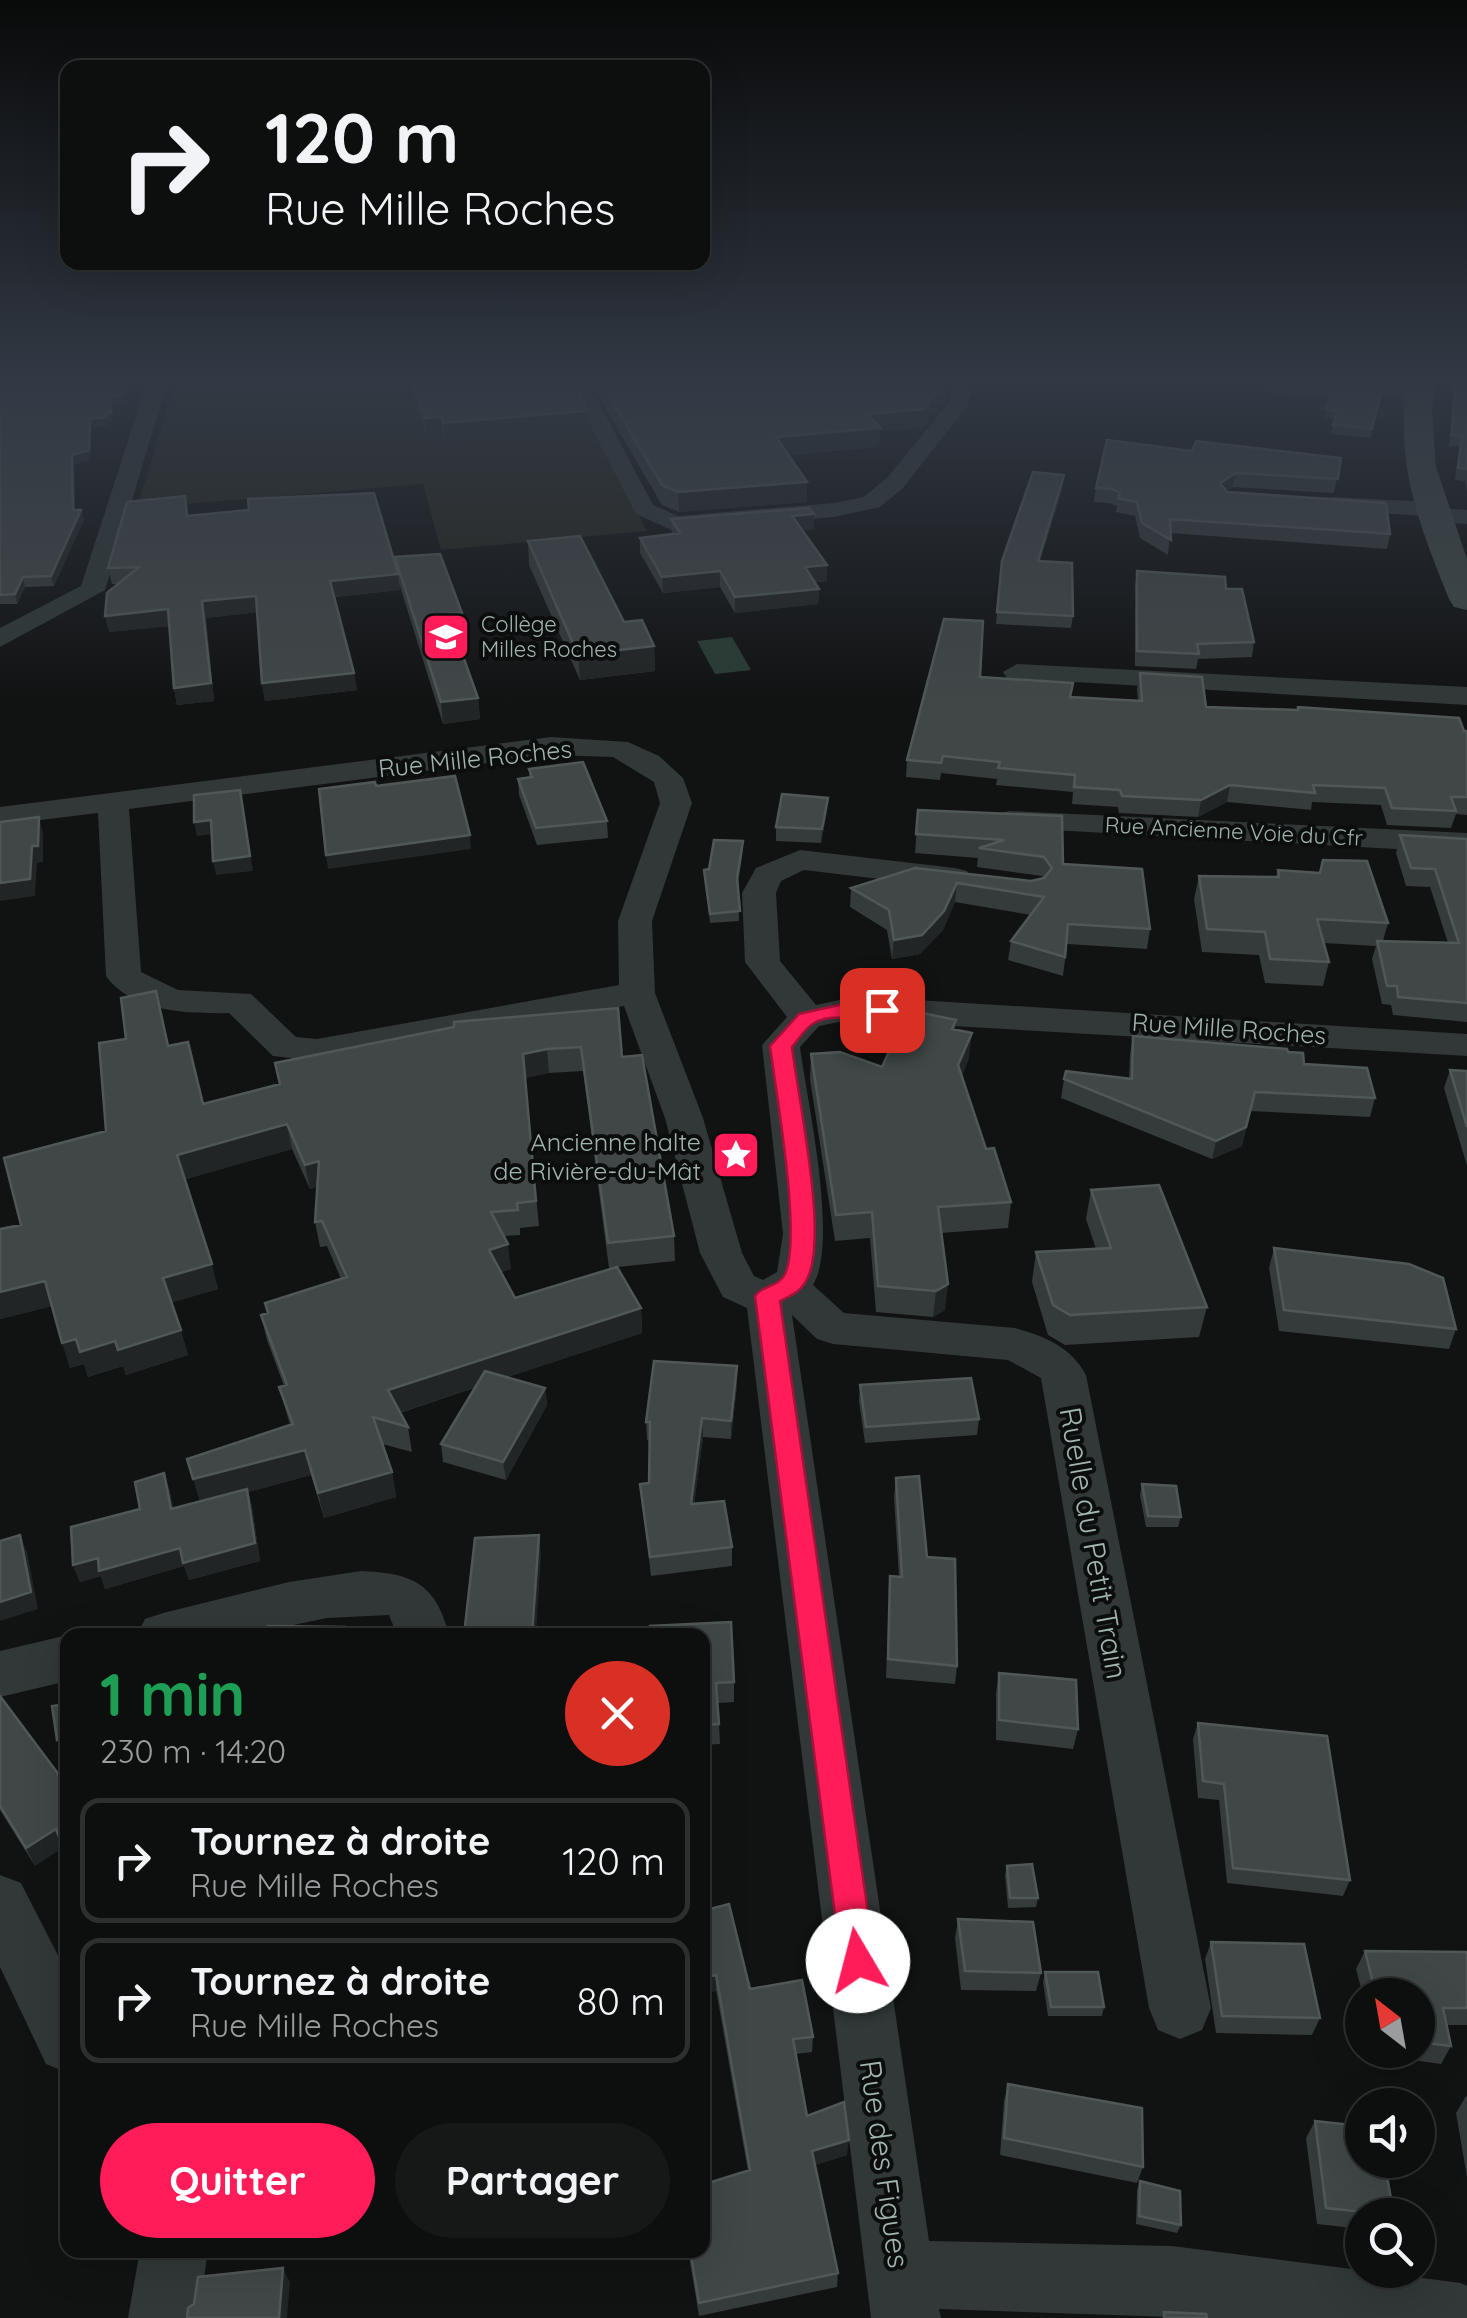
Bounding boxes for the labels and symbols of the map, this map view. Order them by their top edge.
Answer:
place label: Collège Milles Roches [481,610,617,663]
school or university icon: Collège Milles Roches [420,611,472,663]
street label: Rue Mille Roches [377,732,573,784]
street label: Rue Ancienne Voie du Cfr [1104,810,1364,852]
pin [840,968,925,1053]
street label: Rue Mille Roches [1131,1006,1327,1050]
place label: Ancienne halte de Rivière-du-Mât [493,1126,701,1186]
place icon: Ancienne halte de Rivière-du-Mât [710,1129,762,1181]
street label: Ruelle du Petit Train [1051,1404,1137,1682]
position arrow [806,1909,910,2013]
north arrow [1345,1978,1435,2068]
street label: Rue des Figues [852,2058,918,2270]

